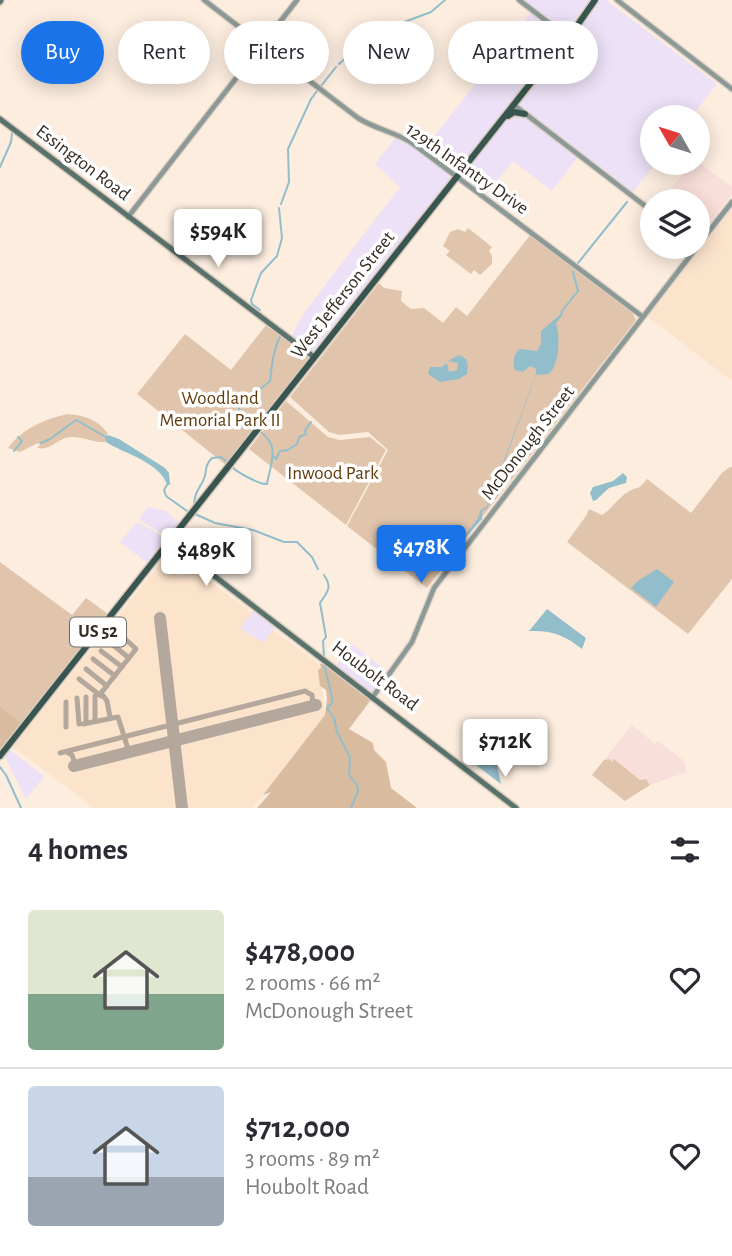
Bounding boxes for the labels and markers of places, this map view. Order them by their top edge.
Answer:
pin: $594K [169,210,267,269]
pin: $478K [372,526,470,585]
pin: $489K [157,528,255,588]
pin: $712K [456,720,554,779]

